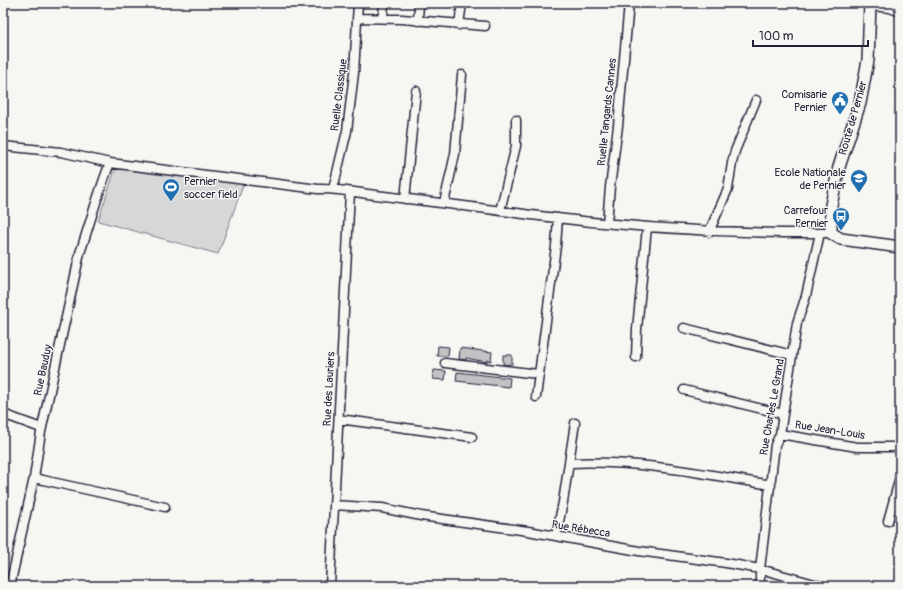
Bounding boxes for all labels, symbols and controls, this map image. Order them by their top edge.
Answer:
scale bar [753,22,868,48]
text: 100 m [759,29,794,44]
street label: Ruelle Tangards Cannes [595,57,619,167]
street label: Ruelle Classique [328,58,350,132]
street label: Route de Pernier [836,79,870,156]
place label: Comisarie Pernier [782,88,828,114]
public building icon: Comisarie Pernier [830,90,850,115]
place label: Ecole Nationale de Pernier [775,166,847,192]
school or university icon: Ecole Nationale de Pernier [849,168,869,193]
place label: Pernier soccer field [184,175,238,201]
sports icon: Pernier soccer field [161,177,181,202]
place label: Carrefour Pernier [784,204,828,230]
bus stop icon: Carrefour Pernier [831,206,851,231]
street label: Rue Bauduy [31,343,55,397]
street label: Rue des Lauriers [321,351,337,427]
street label: Rue Charles Le Grand [757,358,787,456]
street label: Rue Jean-Louis [794,418,866,442]
street label: Rue Rébecca [551,518,611,540]

